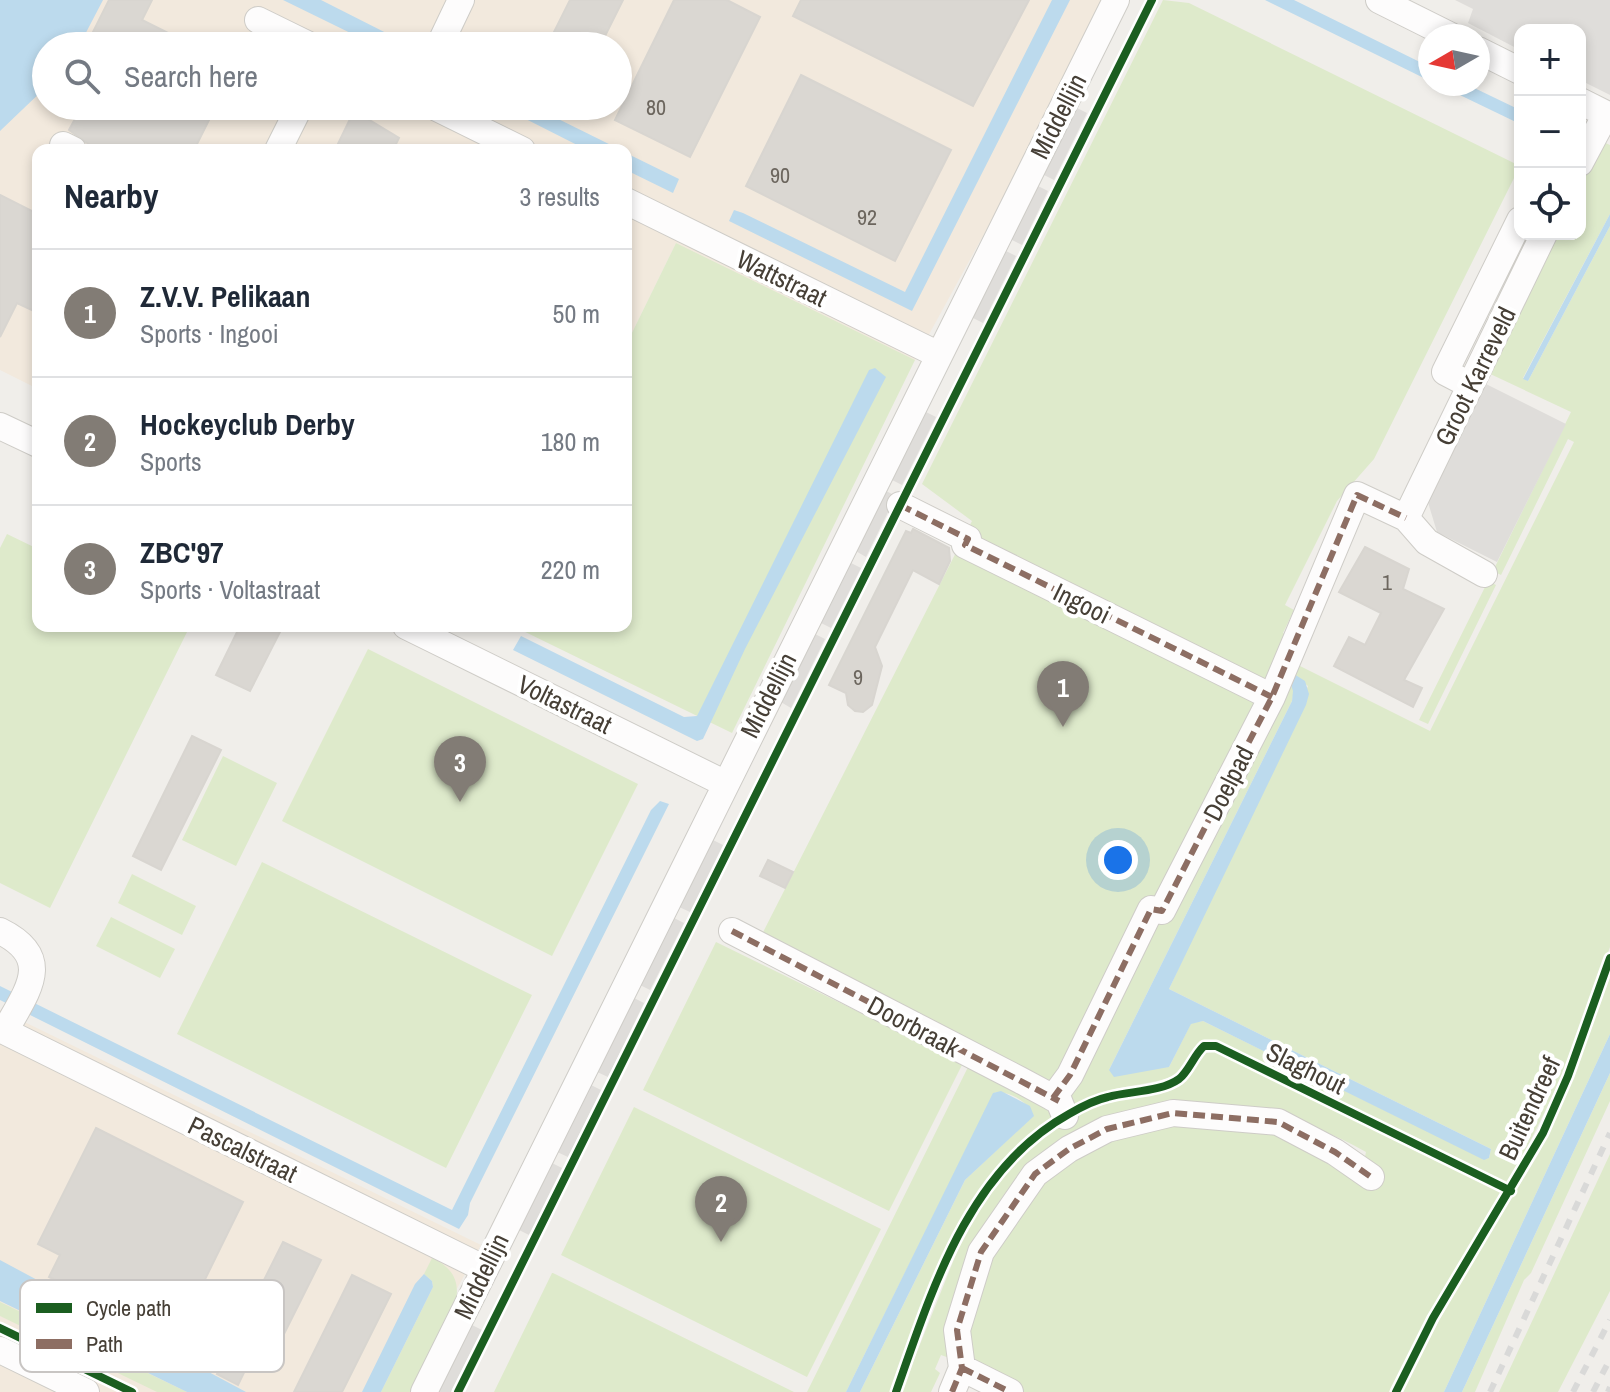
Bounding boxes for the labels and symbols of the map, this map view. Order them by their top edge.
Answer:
north arrow [1418,24,1490,96]
street label: Middellijn [1022,67,1094,165]
house number: 80 [646,92,666,122]
house number: 90 [770,160,790,190]
house number: 92 [857,202,877,232]
street label: Wattstraat [731,241,833,315]
street label: Groot Karreveld [1426,301,1524,451]
house number: 1 [1382,567,1392,597]
street label: Ingooi [1048,574,1116,632]
street label: Middellijn [732,646,804,744]
pin: 1 [1037,661,1089,727]
house number: 9 [853,662,863,692]
street label: Voltastraat [512,666,618,742]
pin: 3 [434,736,486,802]
street label: Doelpad [1194,740,1262,826]
your location [1098,840,1138,880]
street label: Doorbraak [862,987,966,1065]
street label: Slaghout [1261,1034,1352,1102]
street label: Buitendreef [1490,1051,1568,1165]
street label: Pascalstraat [183,1108,303,1190]
pin: 2 [695,1176,747,1242]
street label: Middellijn [445,1227,517,1325]
legend [20,1280,284,1372]
text: Cycle path [86,1293,171,1323]
text: Path [86,1329,123,1359]

